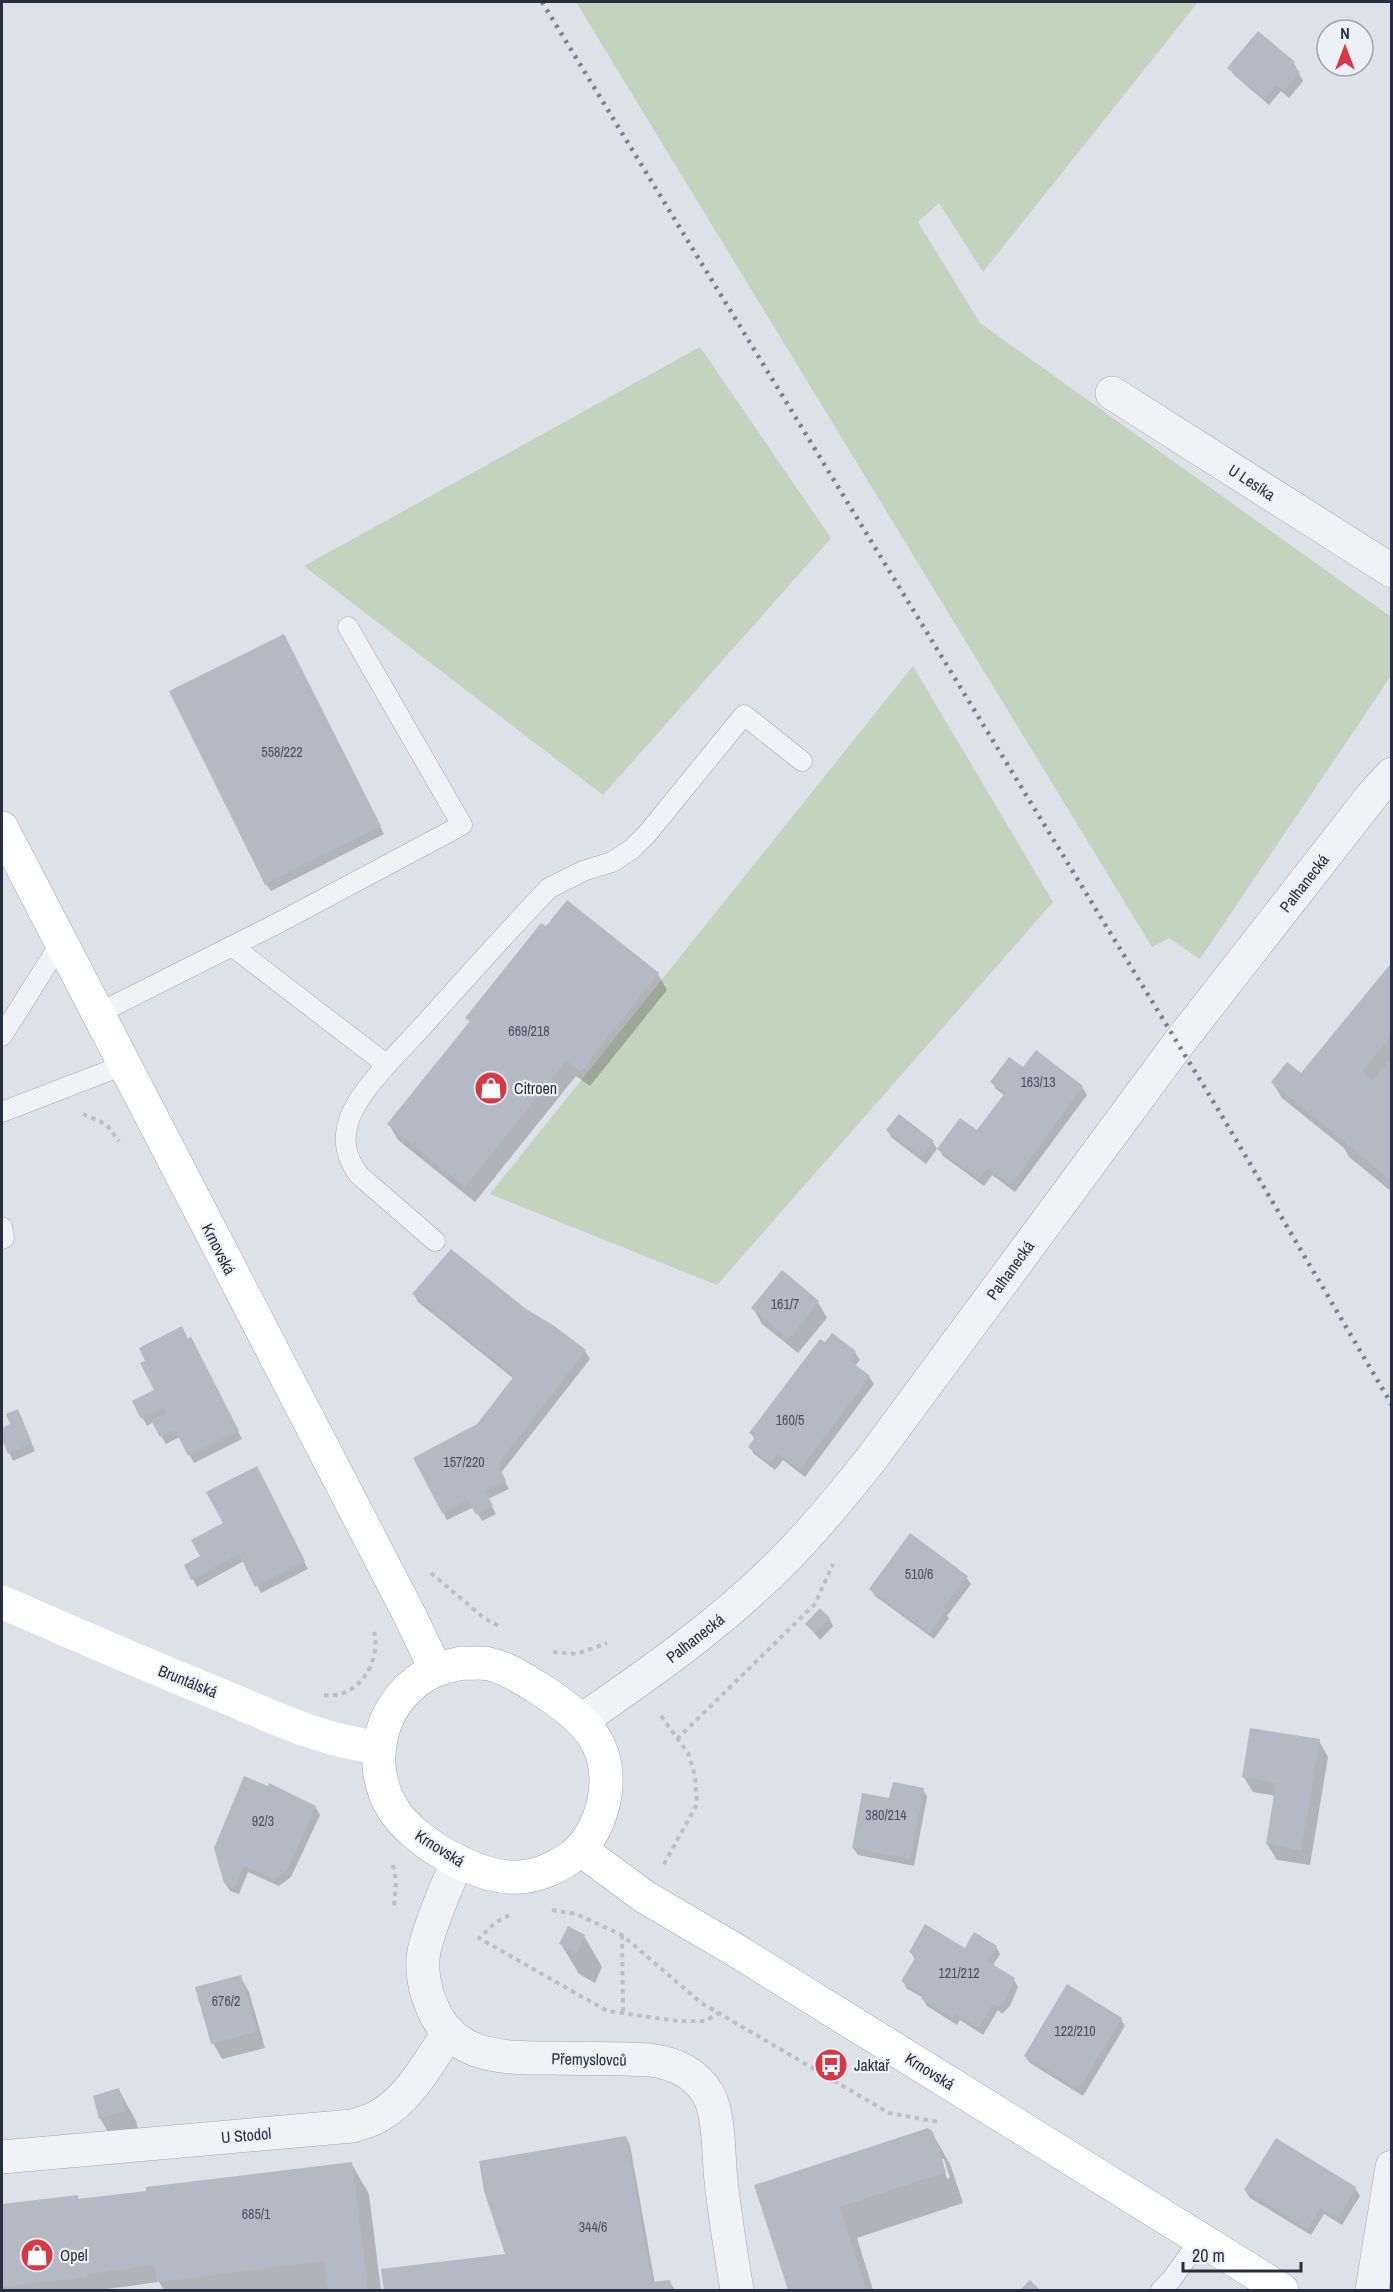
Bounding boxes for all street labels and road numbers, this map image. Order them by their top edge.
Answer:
street label: U Lesíka [1224,459,1280,506]
street label: Palhanecká [1274,849,1334,917]
street label: Krnovská [197,1220,242,1279]
street label: Palhanecká [981,1235,1039,1304]
street label: Palhanecká [661,1608,729,1668]
street label: Bruntálská [155,1659,222,1703]
street label: Krnovská [411,1824,470,1872]
street label: Přemyslovců [551,2047,627,2071]
street label: Krnovská [901,2047,960,2095]
street label: U Stodol [220,2122,272,2148]

